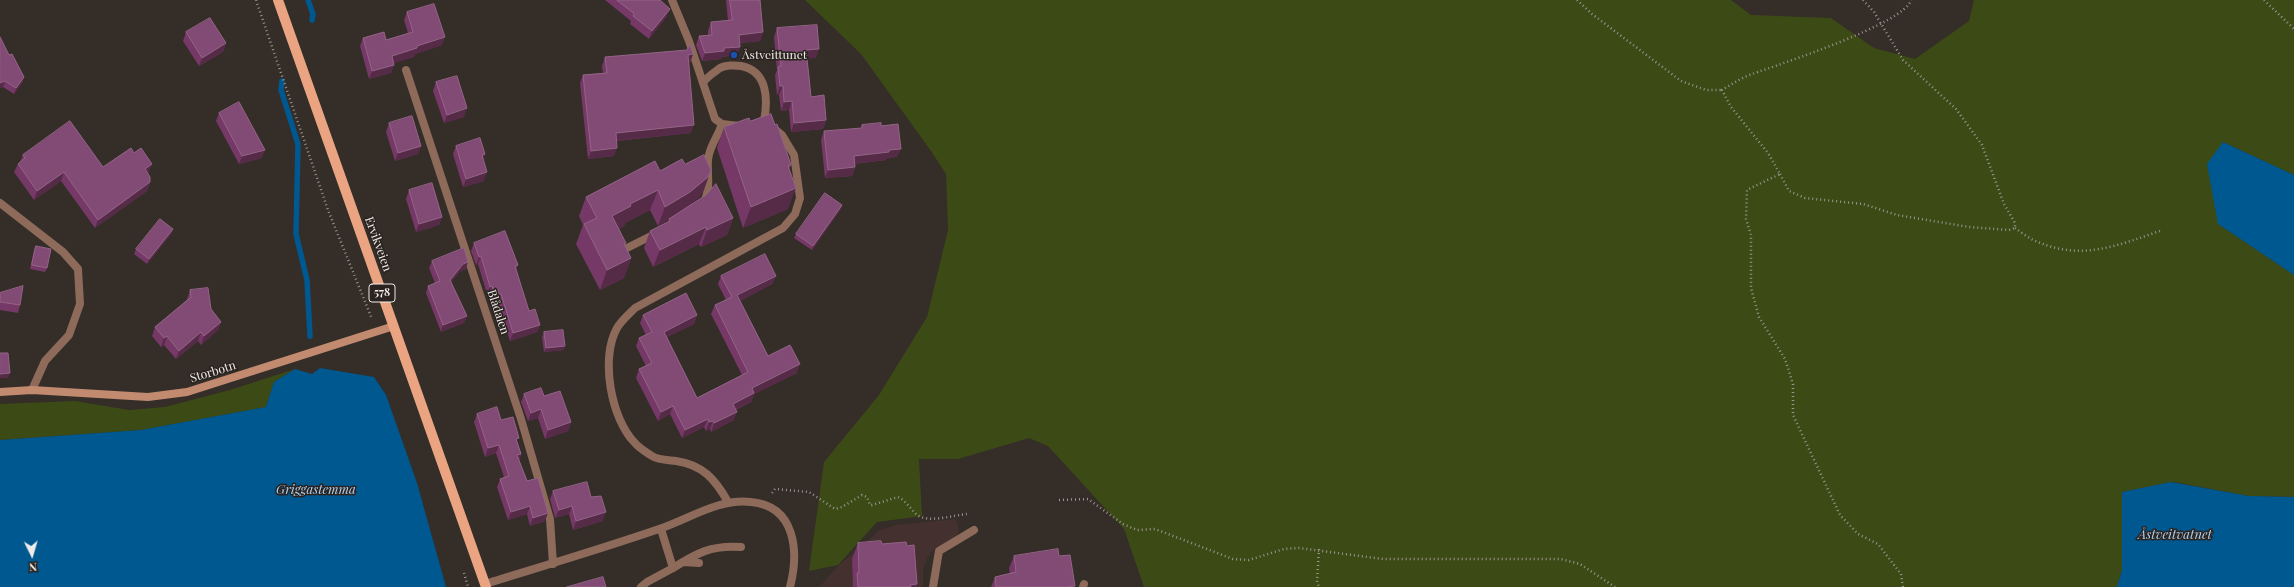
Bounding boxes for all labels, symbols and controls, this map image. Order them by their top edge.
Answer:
place label: Åstveittunet [742,48,807,62]
marker: Åstveittunet [729,50,739,60]
street label: Ervikveien [361,215,395,273]
road number: 578 [369,284,395,302]
street label: Blådalen [484,288,512,336]
street label: Storbotn [188,358,238,386]
water label: Griggastemma [276,482,356,498]
water label: Åstveitvatnet [2138,527,2212,543]
north arrow [12,535,52,575]
text: N [28,560,38,575]

